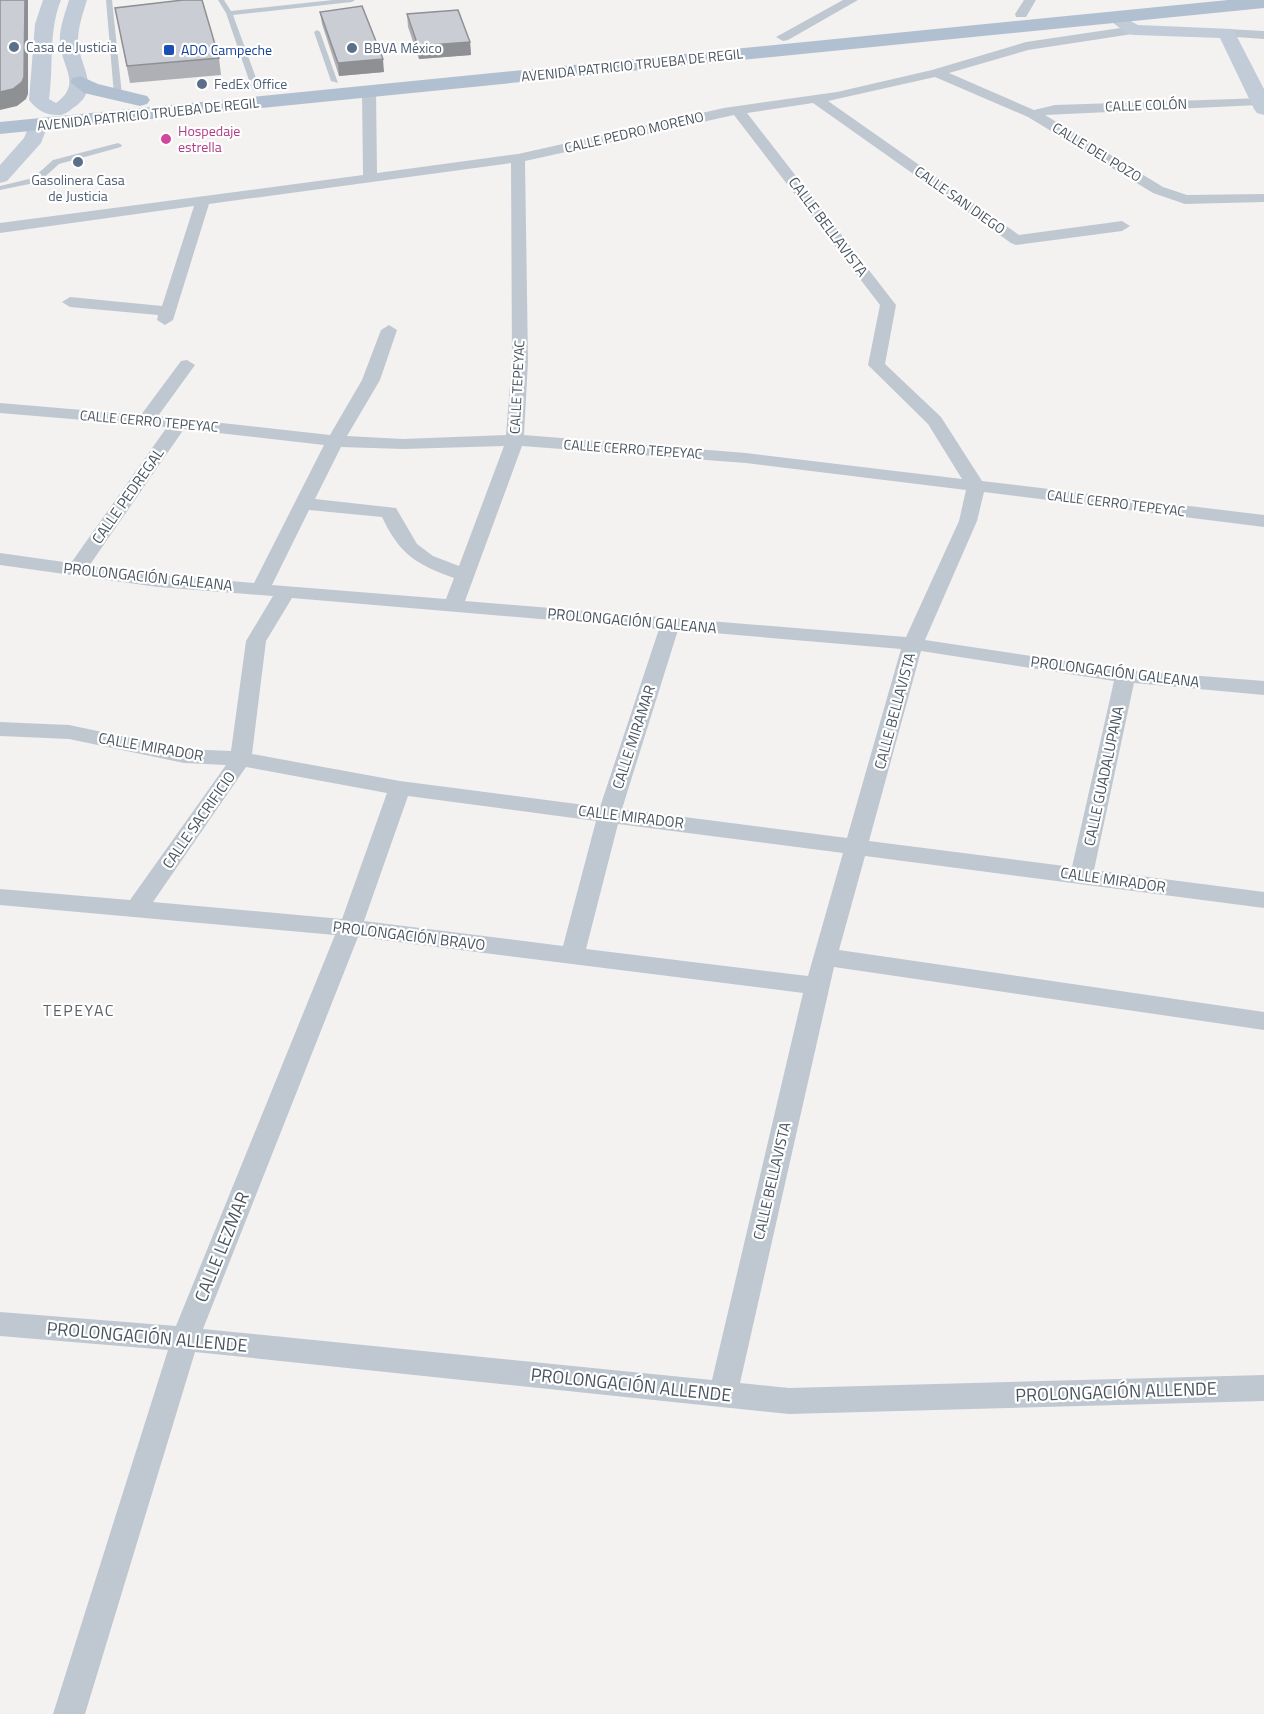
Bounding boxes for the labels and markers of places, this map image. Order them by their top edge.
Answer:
place label: Casa de Justicia [26,36,117,57]
place label: BBVA México [364,37,442,58]
place label: ADO Campeche [181,39,272,60]
marker: Casa de Justicia [7,40,21,54]
marker: BBVA México [345,41,359,55]
marker: ADO Campeche [162,43,176,57]
place label: FedEx Office [214,73,287,94]
marker: FedEx Office [195,77,209,91]
place label: Hospedaje estrella [178,120,240,157]
marker: Hospedaje estrella [159,132,173,146]
marker: Gasolinera Casa de Justicia [71,155,85,169]
place label: Gasolinera Casa de Justicia [31,169,125,206]

